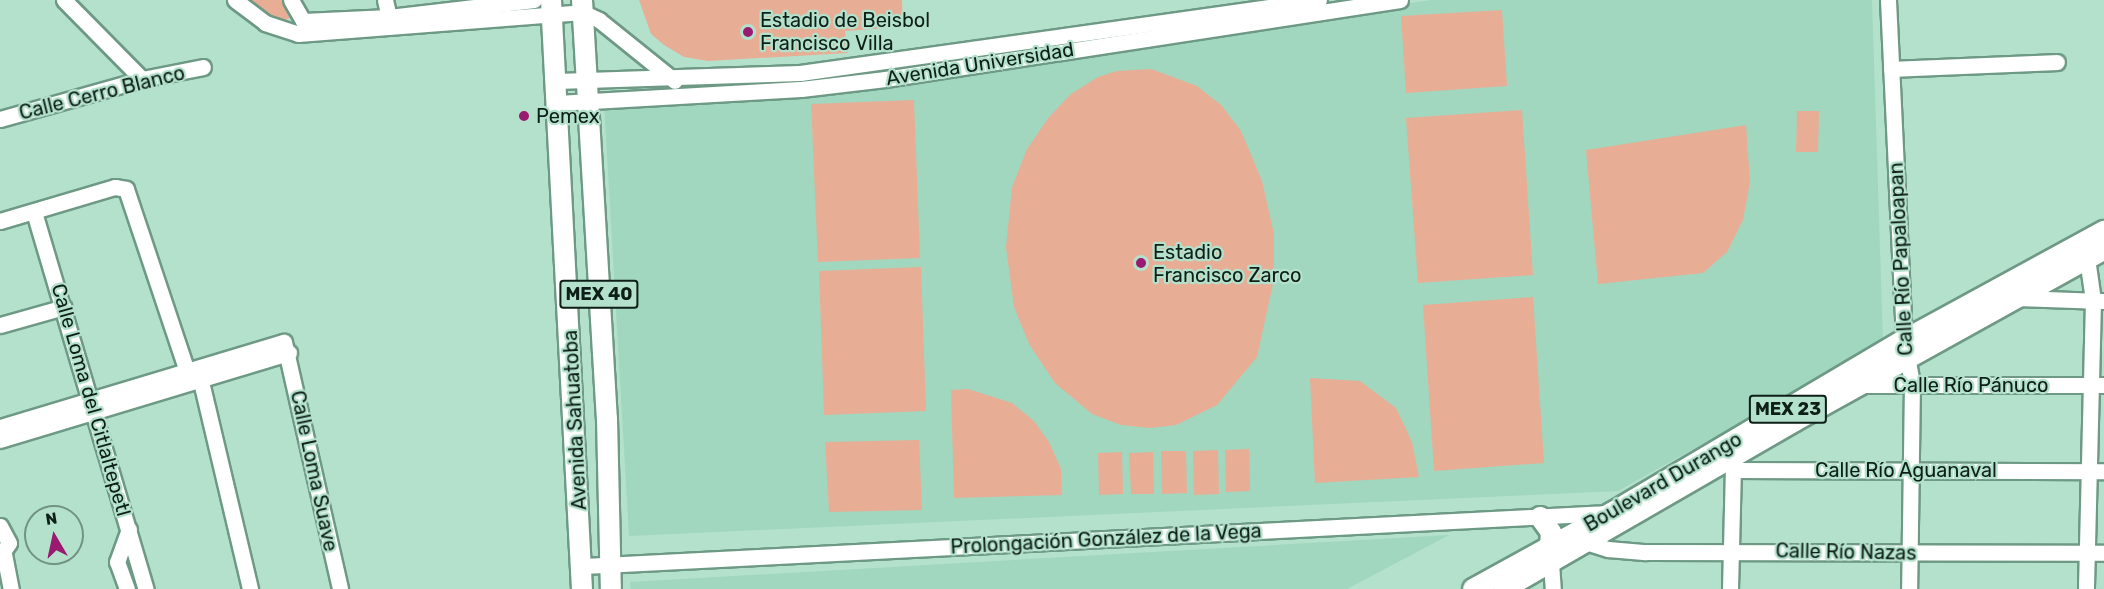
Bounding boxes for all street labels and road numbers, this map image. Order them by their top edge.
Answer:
street label: Avenida Universidad [884,37,1076,91]
street label: Calle Cerro Blanco [17,61,187,125]
street label: Calle Río Papaloapan [1884,162,1918,356]
road number: MEX 40 [558,279,640,309]
street label: Calle Loma del Citlaltepetl [46,281,136,519]
street label: Avenida Sahuatoba [558,329,592,511]
street label: Calle Río Pánuco [1894,373,2048,397]
street label: Calle Loma Suave [285,388,343,554]
road number: MEX 23 [1748,394,1828,424]
street label: Boulevard Durango [1580,427,1746,537]
street label: Calle Río Aguanaval [1815,458,1997,482]
street label: Prolongación González de la Vega [950,519,1262,559]
street label: Calle Río Nazas [1775,539,1917,565]

